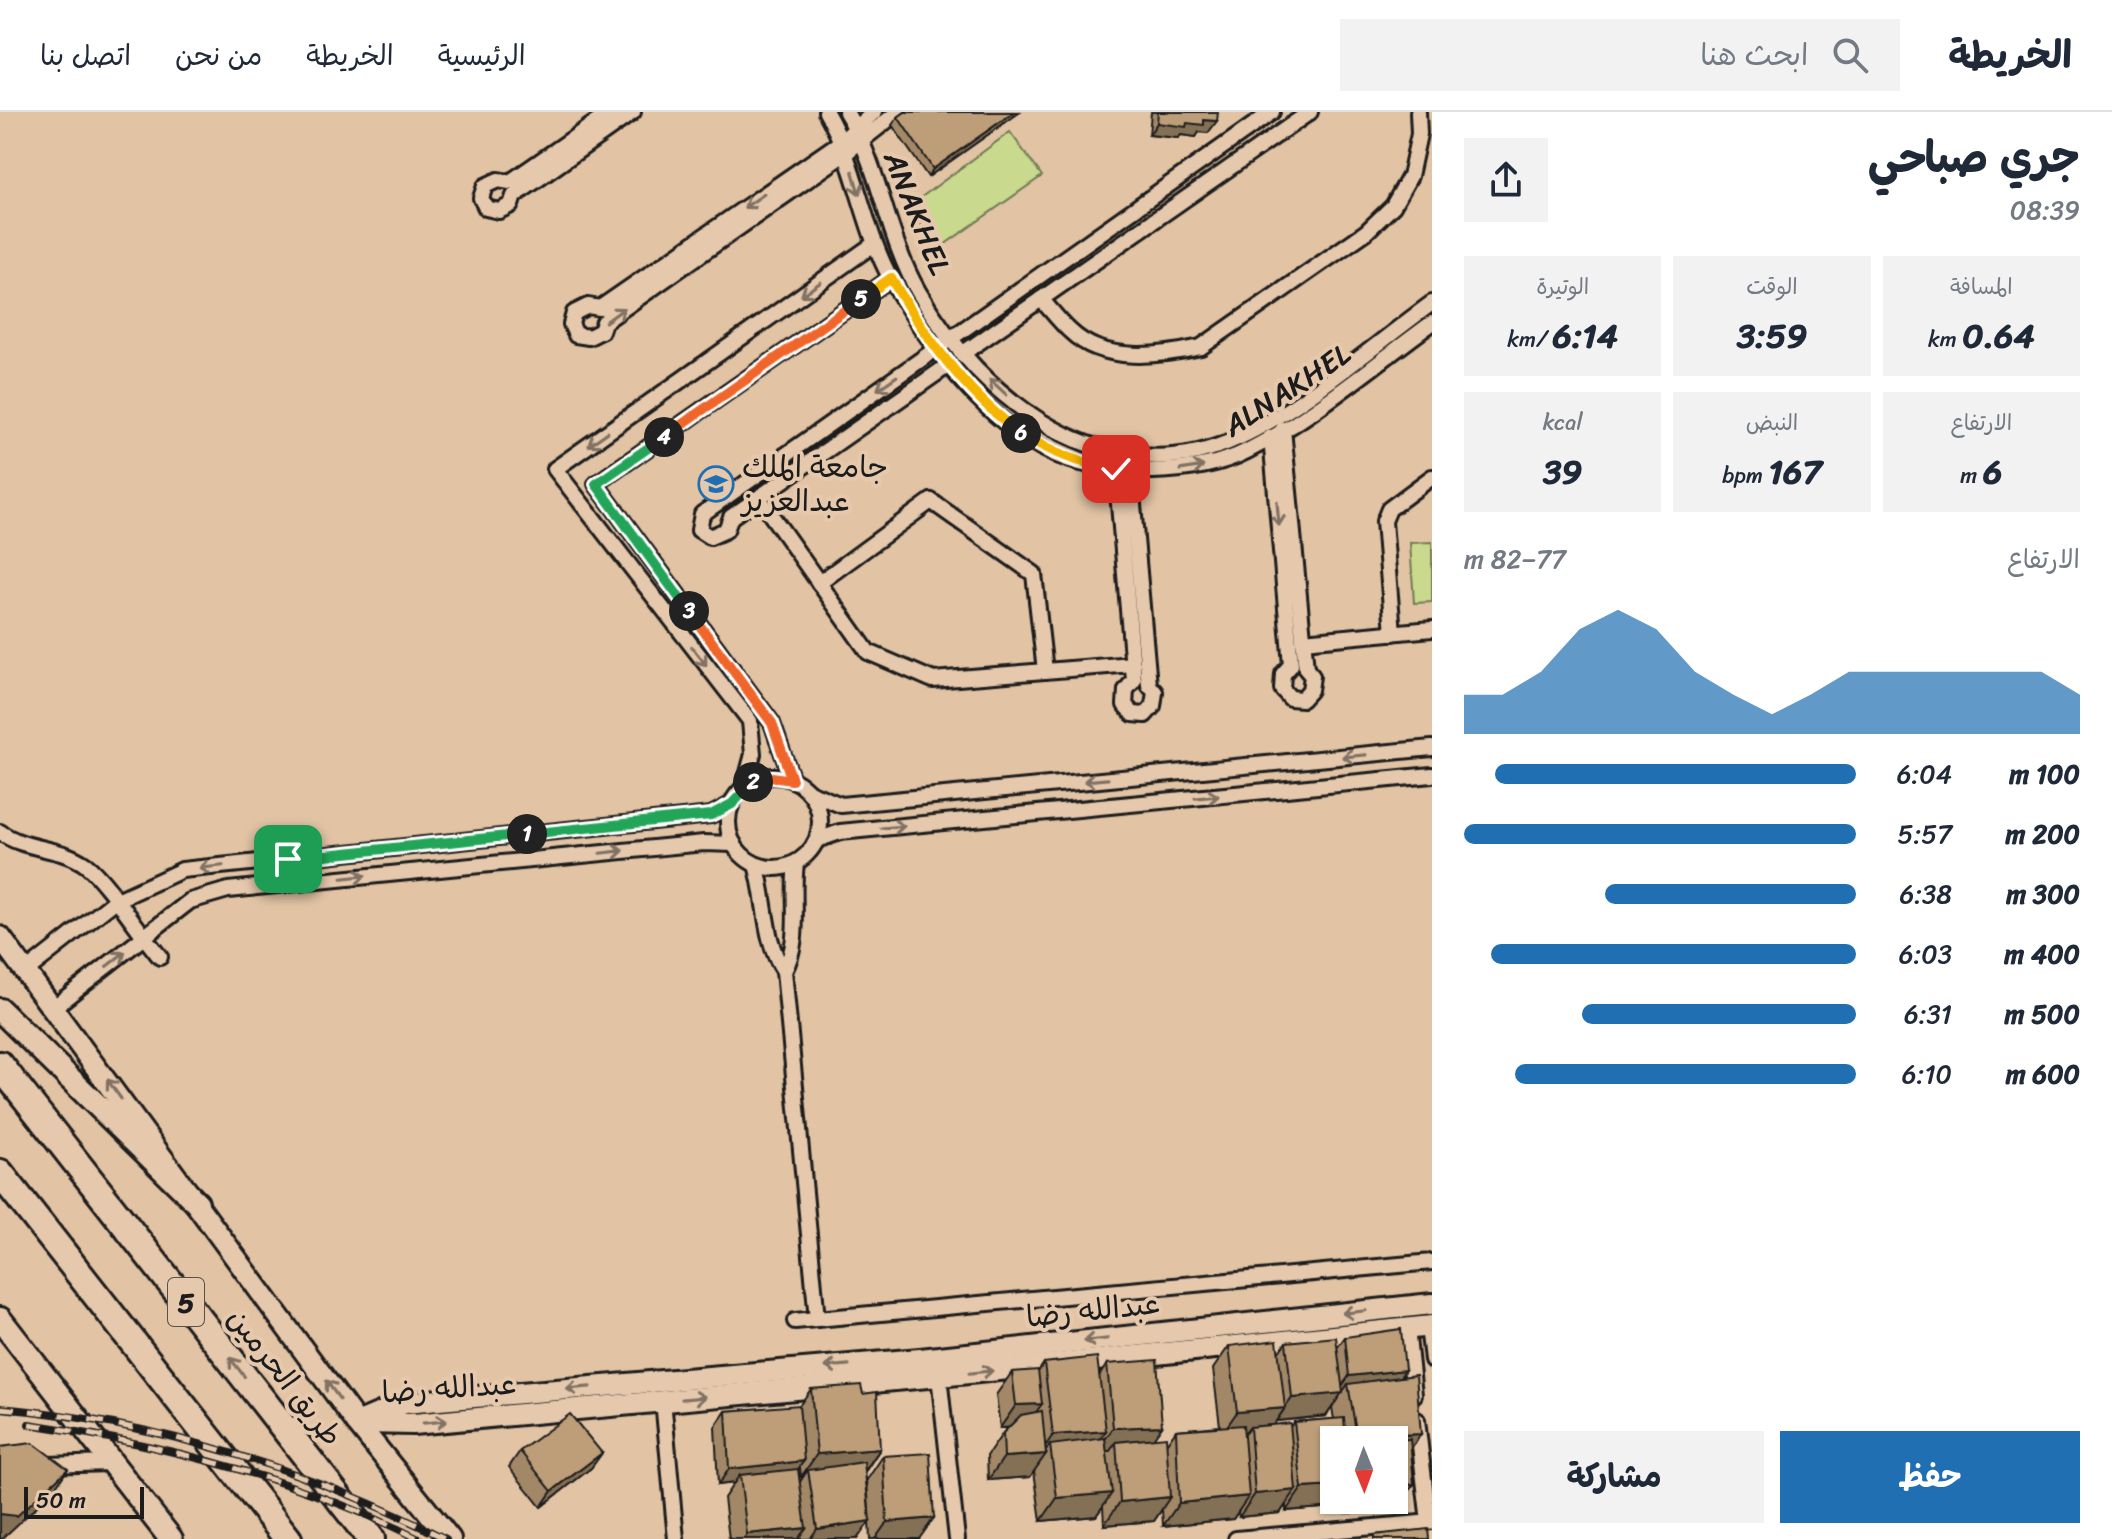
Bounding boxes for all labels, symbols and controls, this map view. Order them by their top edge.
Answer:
search box [1340,19,1900,91]
text: الخريطة [1948,22,2072,89]
text: ابحث هنا [1700,28,1808,82]
text: اتصل بنا [40,31,131,80]
text: من نحن [175,31,262,80]
text: الخريطة [306,31,394,80]
text: الرئيسية [438,31,526,80]
icon: search [1828,33,1872,77]
text: جري صباحي [1868,118,2080,196]
button: share [1464,138,1548,222]
street label: ANAKHEL [867,142,966,283]
one-way arrow [849,170,864,196]
text: 08:39 [2010,187,2080,233]
one-way arrow [744,193,766,209]
text: الوتيرة [1536,267,1589,306]
text: الوقت [1746,267,1798,306]
text: المسافة [1950,267,2013,306]
pin: 5 [841,279,881,319]
text: 5 [854,279,868,318]
one-way arrow [800,281,822,297]
text: 6:14 [1553,306,1618,366]
text: 3:59 [1737,306,1807,366]
text: 0.64 [1962,306,2035,366]
one-way arrow [604,307,625,324]
text: /km [1507,320,1553,359]
text: km [1928,320,1962,359]
street label: ALNAKHEL [1211,328,1362,452]
one-way arrow [877,375,899,392]
one-way arrow [988,378,1008,397]
text: kcal [1543,403,1583,442]
text: النبض [1746,403,1798,442]
text: الارتفاع [1950,403,2012,442]
pin: 6 [1001,413,1041,453]
text: 6 [1015,413,1027,452]
pin: 4 [644,417,684,457]
text: 4 [657,417,671,456]
one-way arrow [588,431,610,447]
pin [1082,435,1150,503]
place label: جامعة الملك عبدالعزيز [739,440,888,528]
text: 39 [1543,442,1582,502]
text: 167 [1769,442,1822,502]
text: 6 [1983,442,2002,502]
icon: check [1094,447,1138,491]
text: bpm [1722,456,1769,495]
text: m [1960,456,1983,495]
one-way arrow [1178,460,1204,475]
school or university icon: جامعة الملك عبدالعزيز [697,465,735,503]
one-way arrow [1271,500,1286,527]
text: 77–82 m [1464,536,1566,582]
text: الارتفاع [2007,536,2080,582]
pin: 3 [669,591,709,631]
text: 3 [683,591,695,630]
one-way arrow [691,644,708,666]
one-way arrow [1341,748,1368,763]
text: 6:04 [1897,751,1952,797]
text: 100 m [2009,751,2080,797]
pin: 2 [733,762,773,802]
text: 2 [747,762,759,801]
one-way arrow [1083,773,1109,788]
one-way arrow [1193,789,1220,804]
text: 5:57 [1898,811,1952,857]
text: 200 m [2005,811,2080,857]
pin: 1 [507,814,547,854]
text: 1 [522,814,532,853]
one-way arrow [879,819,906,834]
pin [254,825,322,893]
icon: arrive [266,837,310,881]
one-way arrow [598,844,625,859]
one-way arrow [198,859,225,874]
one-way arrow [340,870,366,885]
text: 6:38 [1899,871,1952,917]
text: 300 m [2006,871,2080,917]
text: 6:03 [1899,931,1952,977]
text: 400 m [2004,931,2080,977]
one-way arrow [105,950,126,967]
text: 6:31 [1904,991,1952,1037]
text: 500 m [2005,991,2080,1037]
text: 6:10 [1902,1051,1952,1097]
text: 600 m [2006,1051,2080,1097]
one-way arrow [106,1079,123,1100]
street label: عبدالله رضا [1023,1276,1163,1344]
road number: 5 [168,1278,204,1326]
street label: طريق الحرمين [213,1295,357,1459]
one-way arrow [1342,1305,1368,1320]
one-way arrow [1083,1333,1110,1348]
street label: عبدالله رضا [380,1356,518,1420]
one-way arrow [228,1357,246,1378]
one-way arrow [824,1359,851,1374]
one-way arrow [967,1364,994,1379]
one-way arrow [325,1379,341,1401]
one-way arrow [565,1381,592,1396]
one-way arrow [680,1390,707,1405]
one-way arrow [421,1414,448,1429]
north arrow [1320,1426,1408,1514]
map controls [1320,1426,1408,1514]
button: مشاركة [1464,1431,1764,1523]
button: حفظ [1780,1431,2080,1523]
text: 50 m [36,1481,86,1520]
scale bar [24,1483,144,1519]

